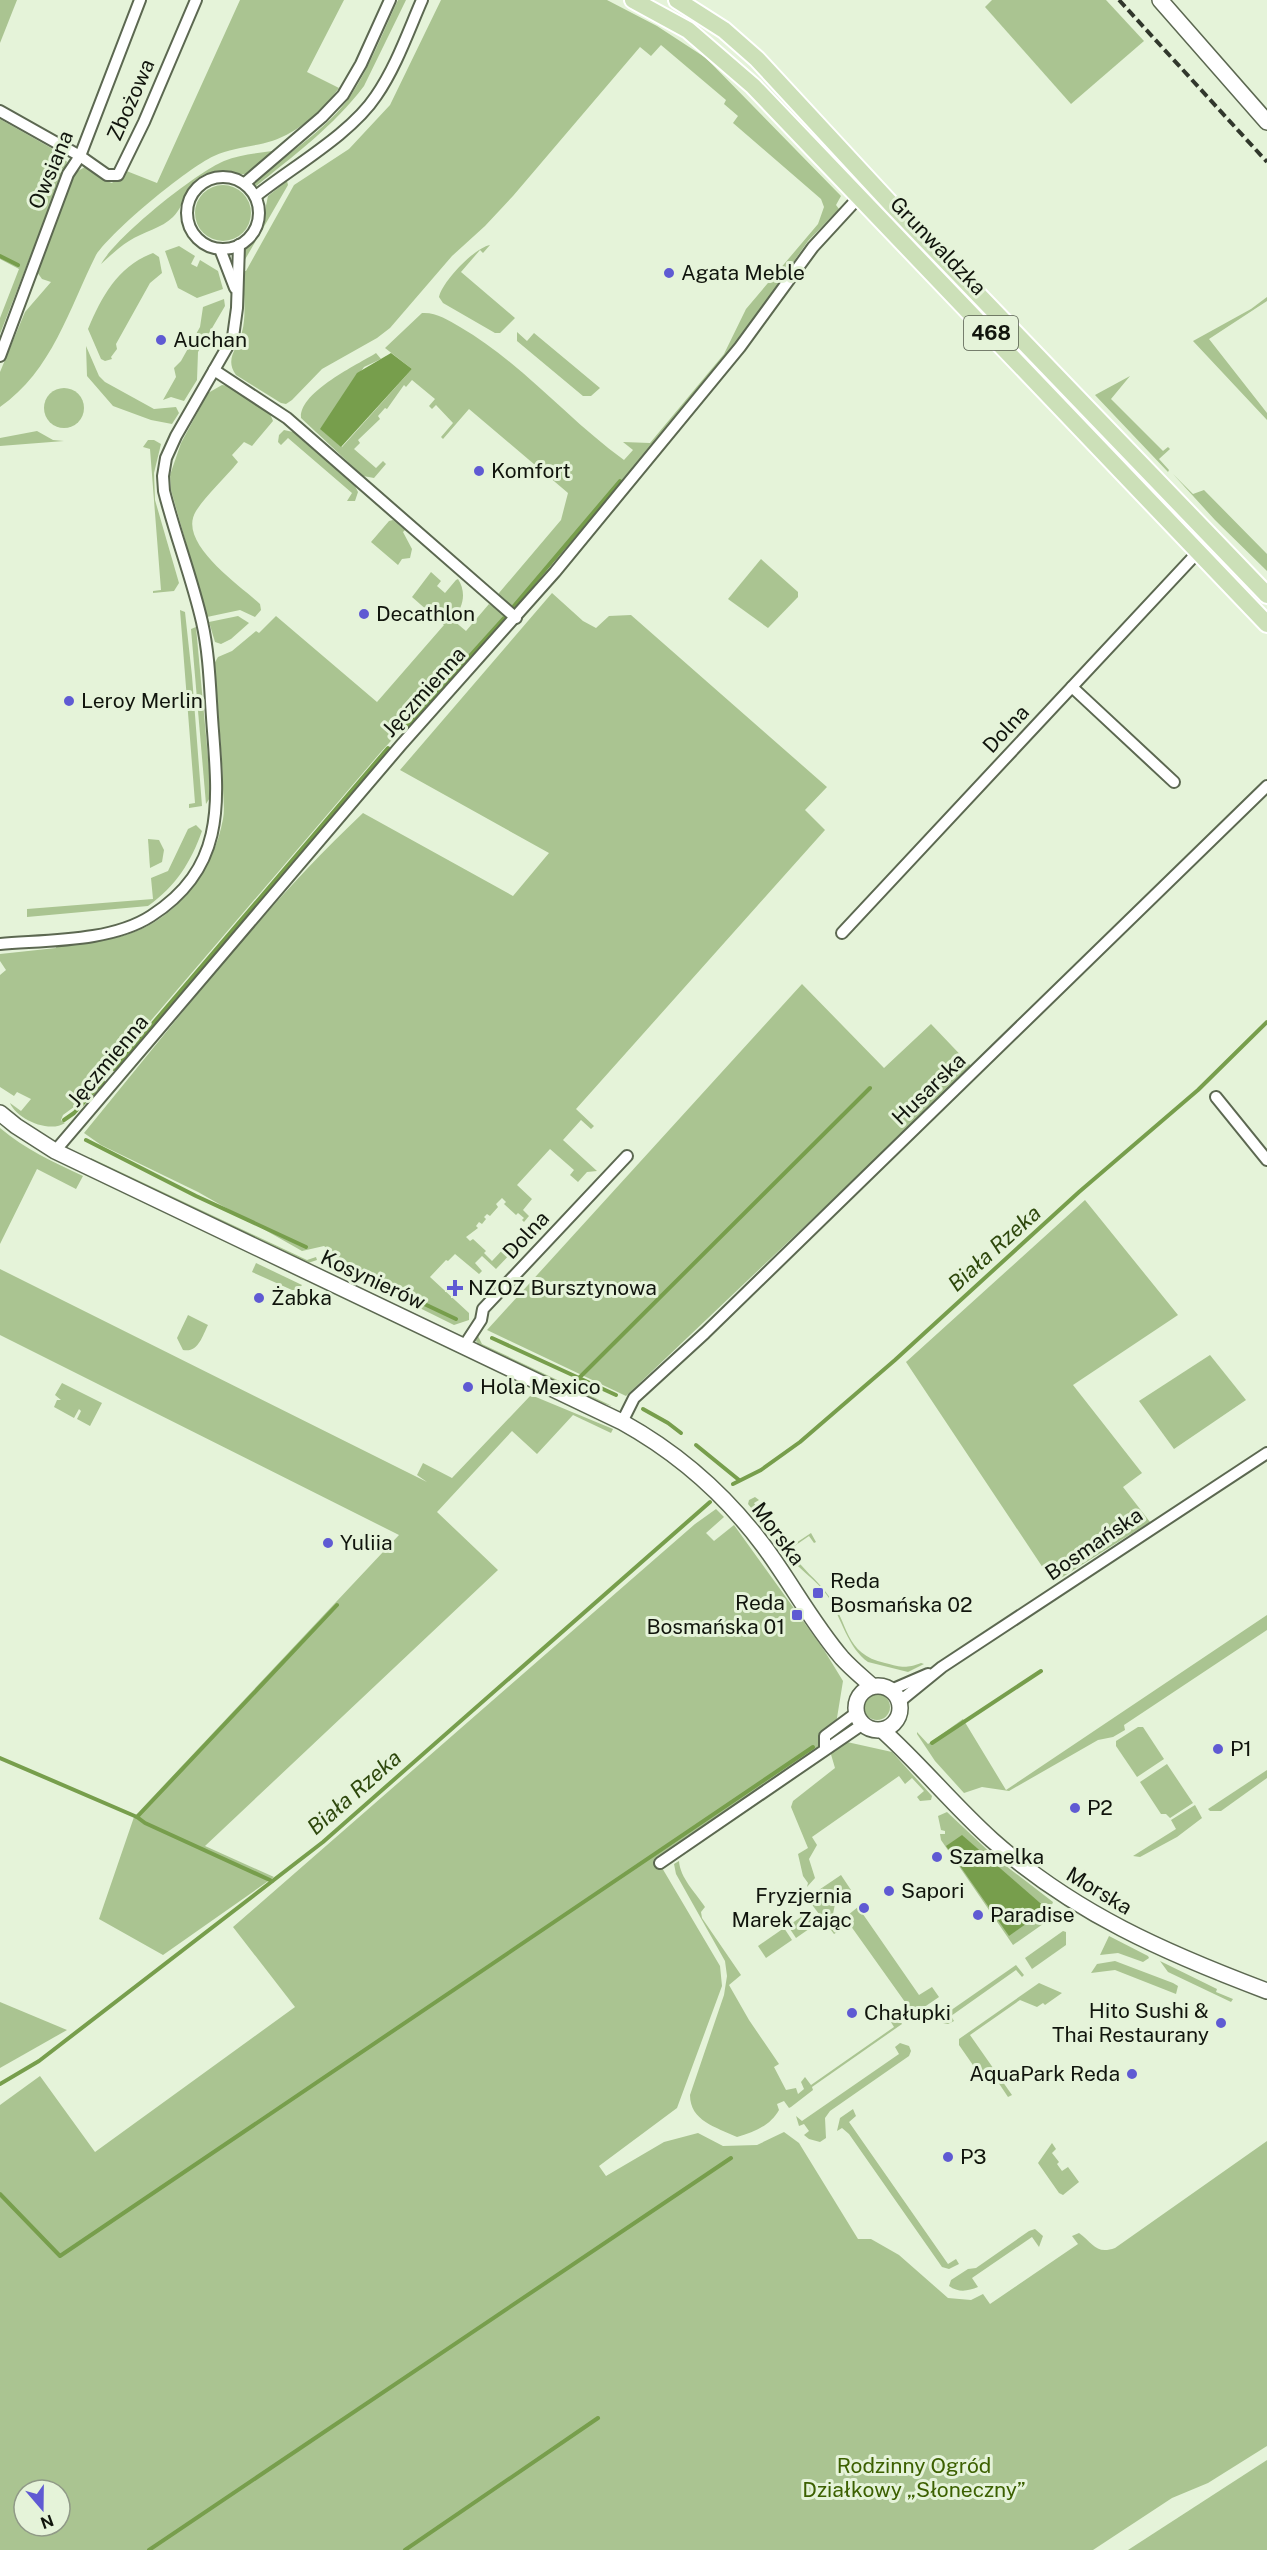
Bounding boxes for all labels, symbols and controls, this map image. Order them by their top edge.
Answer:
street label: Zbożowa [101,55,160,144]
street label: Owsiana [23,127,78,213]
street label: Grunwaldzka [885,191,991,300]
place label: Agata Meble [681,260,805,285]
marker: Agata Meble [662,266,676,280]
road number: 468 [964,316,1018,350]
place label: Auchan [173,327,247,352]
marker: Auchan [154,333,168,347]
place label: Komfort [491,458,571,483]
marker: Komfort [472,464,486,478]
place label: Decathlon [376,601,475,626]
marker: Decathlon [357,607,371,621]
street label: Jęczmienna [377,642,471,742]
place label: Leroy Merlin [81,688,203,713]
marker: Leroy Merlin [62,694,76,708]
street label: Dolna [977,700,1034,758]
street label: Jęczmienna [62,1010,153,1112]
street label: Husarska [887,1048,971,1130]
water label: Biała Rzeka [942,1200,1046,1296]
street label: Dolna [497,1206,554,1264]
street label: Kosynierów [317,1244,430,1315]
place label: NZOZ Bursztynowa [468,1275,657,1300]
marker: NZOZ Bursztynowa [446,1279,464,1297]
place label: Żabka [271,1285,332,1310]
marker: Żabka [252,1291,266,1305]
place label: Hola Mexico [480,1374,601,1399]
marker: Hola Mexico [461,1380,475,1394]
street label: Morska [747,1497,810,1570]
street label: Bosmańska [1040,1502,1147,1585]
place label: Yuliia [340,1530,393,1555]
marker: Yuliia [321,1536,335,1550]
place label: Reda Bosmańska 02 [830,1568,973,1617]
marker: Reda Bosmańska 02 [811,1586,825,1600]
place label: Reda Bosmańska 01 [646,1590,785,1639]
marker: Reda Bosmańska 01 [790,1608,804,1622]
place label: P1 [1230,1736,1252,1761]
marker: P1 [1211,1742,1225,1756]
water label: Biała Rzeka [302,1744,406,1840]
place label: P2 [1087,1795,1113,1820]
marker: P2 [1068,1801,1082,1815]
place label: Szamelka [949,1844,1044,1869]
marker: Szamelka [930,1850,944,1864]
street label: Morska [1062,1861,1137,1920]
place label: Sapori [901,1878,964,1903]
place label: Fryzjernia Marek Zając [731,1883,852,1932]
marker: Sapori [882,1884,896,1898]
marker: Fryzjernia Marek Zając [857,1901,871,1915]
place label: Paradise [990,1902,1075,1927]
marker: Paradise [971,1908,985,1922]
place label: Hito Sushi & Thai Restaurany [1052,1998,1209,2047]
place label: Chałupki [864,2000,951,2025]
marker: Chałupki [845,2006,859,2020]
marker: Hito Sushi & Thai Restaurany [1214,2016,1228,2030]
place label: AquaPark Reda [969,2061,1120,2086]
marker: AquaPark Reda [1125,2067,1139,2081]
place label: P3 [960,2144,987,2169]
marker: P3 [941,2150,955,2164]
park label: Rodzinny Ogród Działkowy „Słoneczny” [802,2453,1026,2502]
north arrow [12,2478,72,2538]
text: N [38,2511,56,2533]

